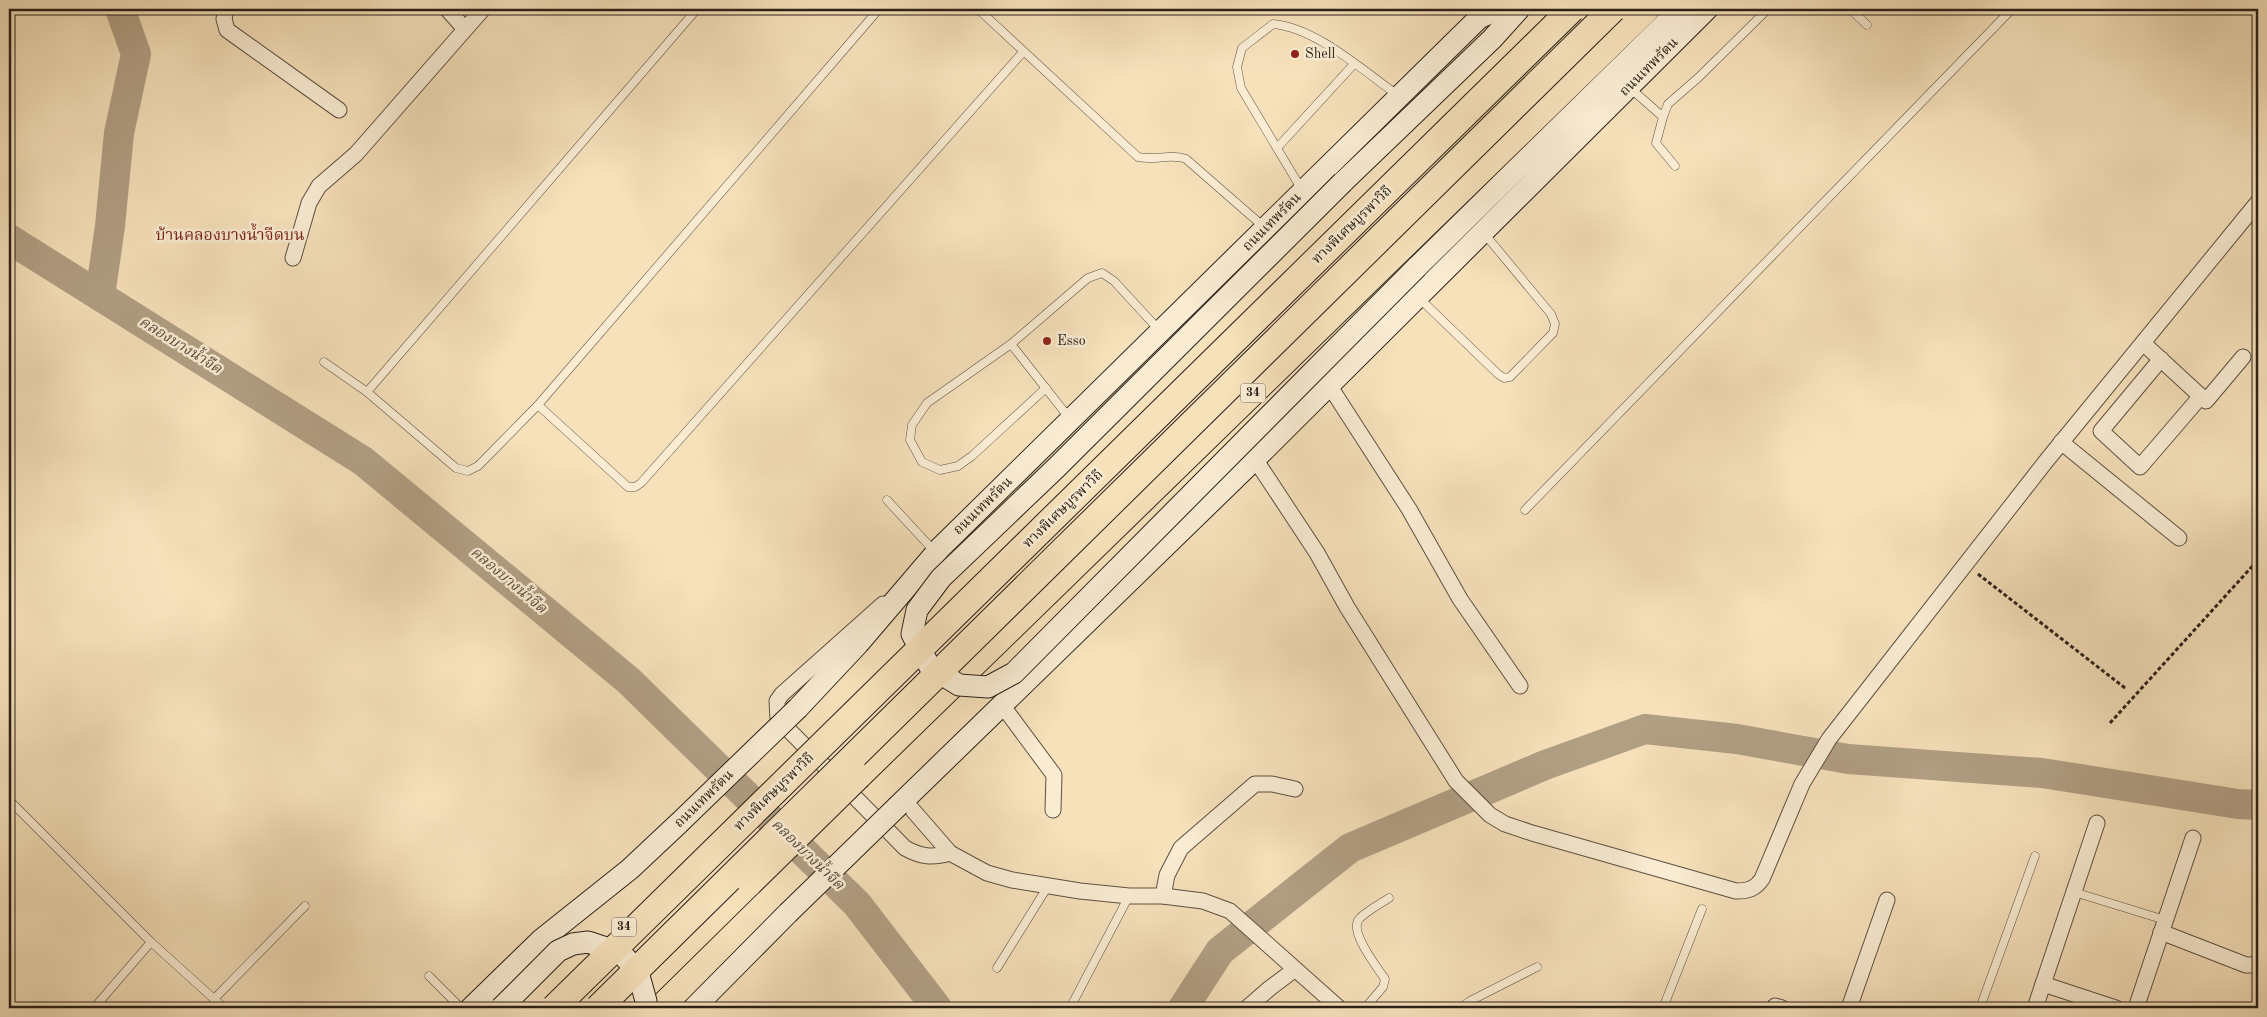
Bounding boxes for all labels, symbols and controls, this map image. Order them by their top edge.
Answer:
street label: ถนนเทพรัตน [1616,34,1681,99]
place label: Shell [1305,47,1336,61]
marker: Shell [1289,48,1301,60]
street label: ทางพิเศษบูรพาวิถี [1309,183,1395,267]
street label: ถนนเทพรัตน [1239,189,1304,254]
district label: บ้านคลองบางน้ำจืดบน [155,223,305,244]
water label: คลองบางน้ำจืด [136,311,227,377]
place label: Esso [1057,334,1086,348]
marker: Esso [1041,335,1053,347]
road number: 34 [1240,383,1266,402]
street label: ทางพิเศษบูรพาวิถี [1020,467,1106,551]
street label: ถนนเทพรัตน [950,474,1015,537]
water label: คลองบางน้ำจืด [467,541,552,617]
street label: ทางพิเศษบูรพาวิถี [731,750,817,834]
street label: ถนนเทพรัตน [671,767,736,830]
water label: คลองบางน้ำจืด [768,813,850,893]
road number: 34 [612,918,636,936]

